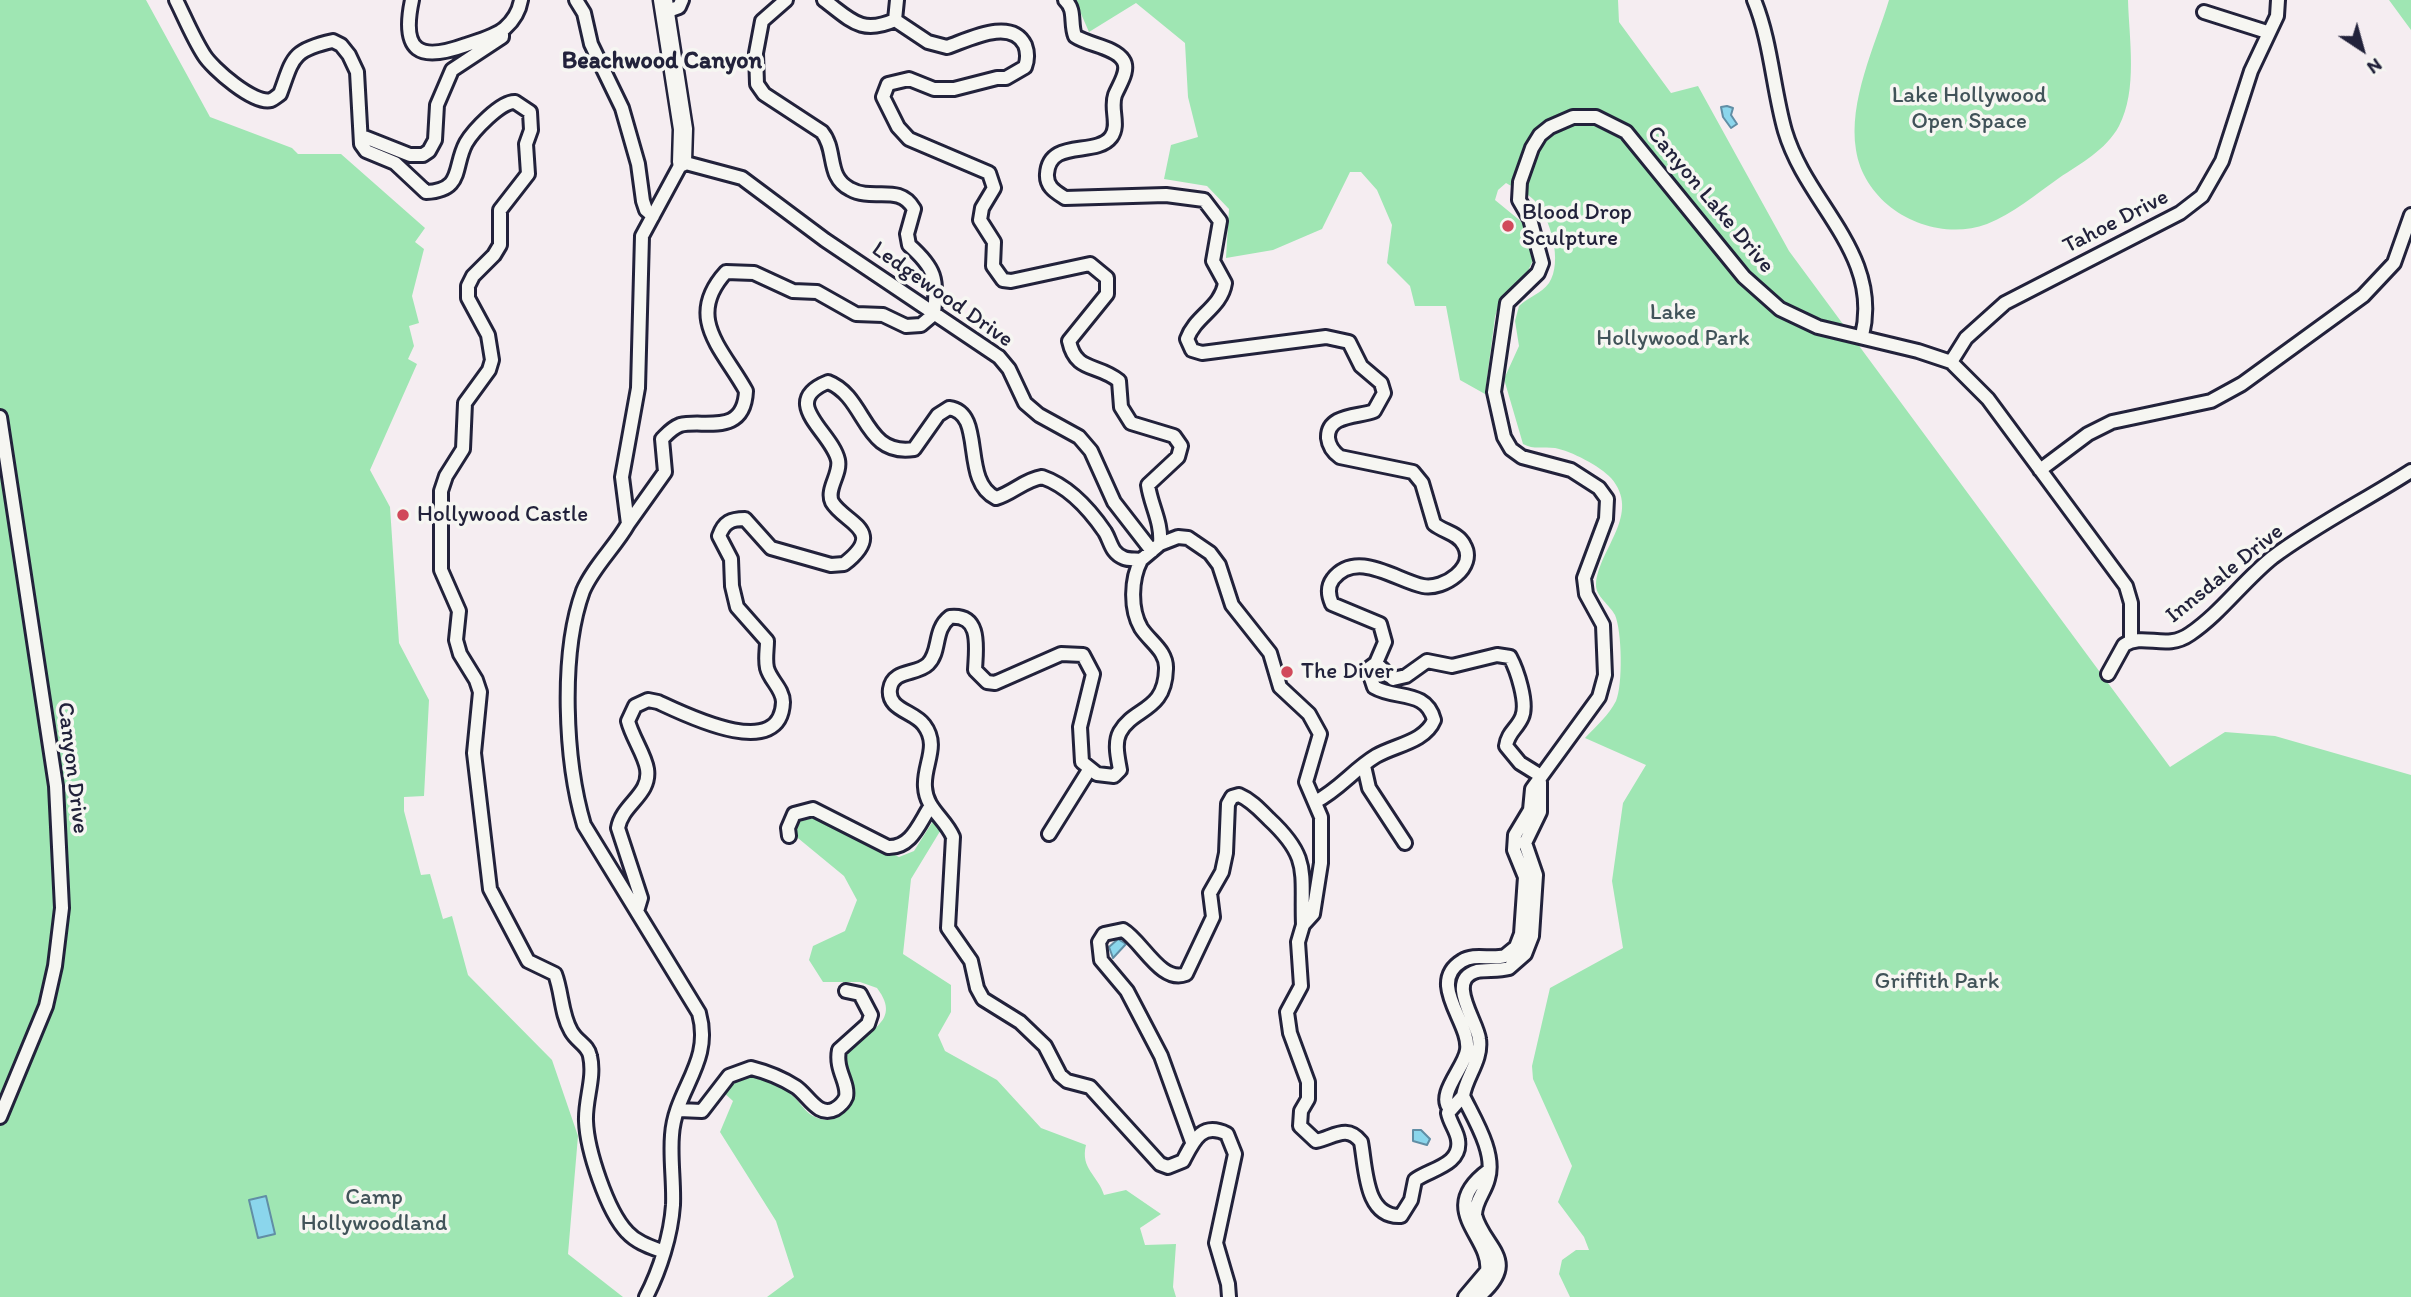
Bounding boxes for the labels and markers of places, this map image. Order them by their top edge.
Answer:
place label: Blood Drop Sculpture [1522,199,1632,253]
marker: Blood Drop Sculpture [1500,218,1516,234]
place label: Hollywood Castle [417,501,588,529]
marker: Hollywood Castle [395,507,411,523]
place label: The Diver [1301,658,1394,686]
marker: The Diver [1279,664,1295,680]

